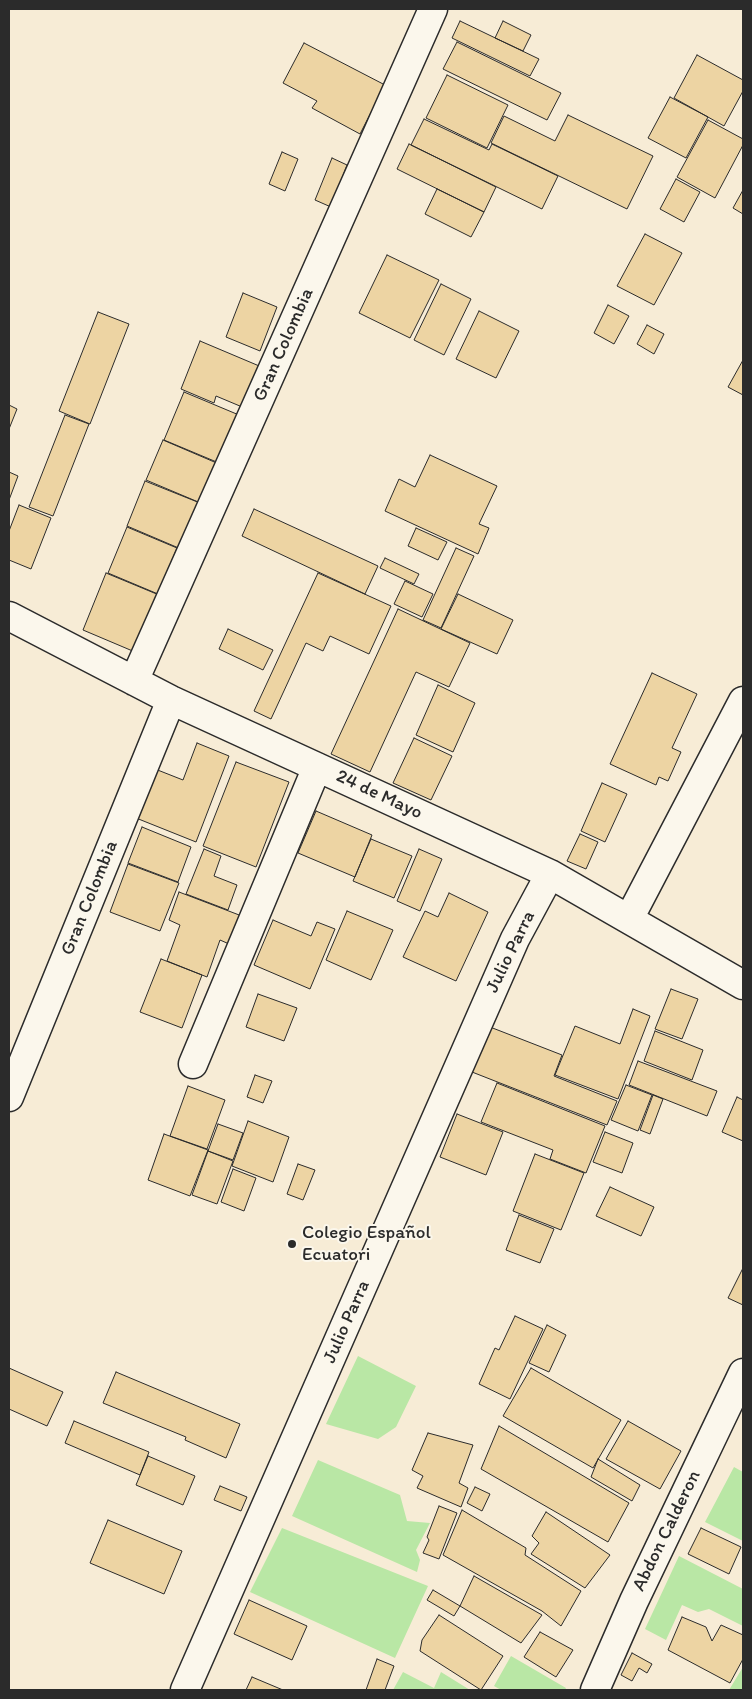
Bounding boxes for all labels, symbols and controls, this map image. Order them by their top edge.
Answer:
street label: Gran Colombia [249,285,319,405]
street label: 24 de Mayo [332,765,426,825]
street label: Gran Colombia [57,837,123,959]
street label: Julio Parra [481,907,541,997]
place label: Colegio Español Ecuatori [302,1222,431,1266]
marker: Colegio Español Ecuatori [286,1238,298,1250]
street label: Julio Parra [319,1277,375,1367]
street label: Abdon Calderon [628,1467,706,1595]

